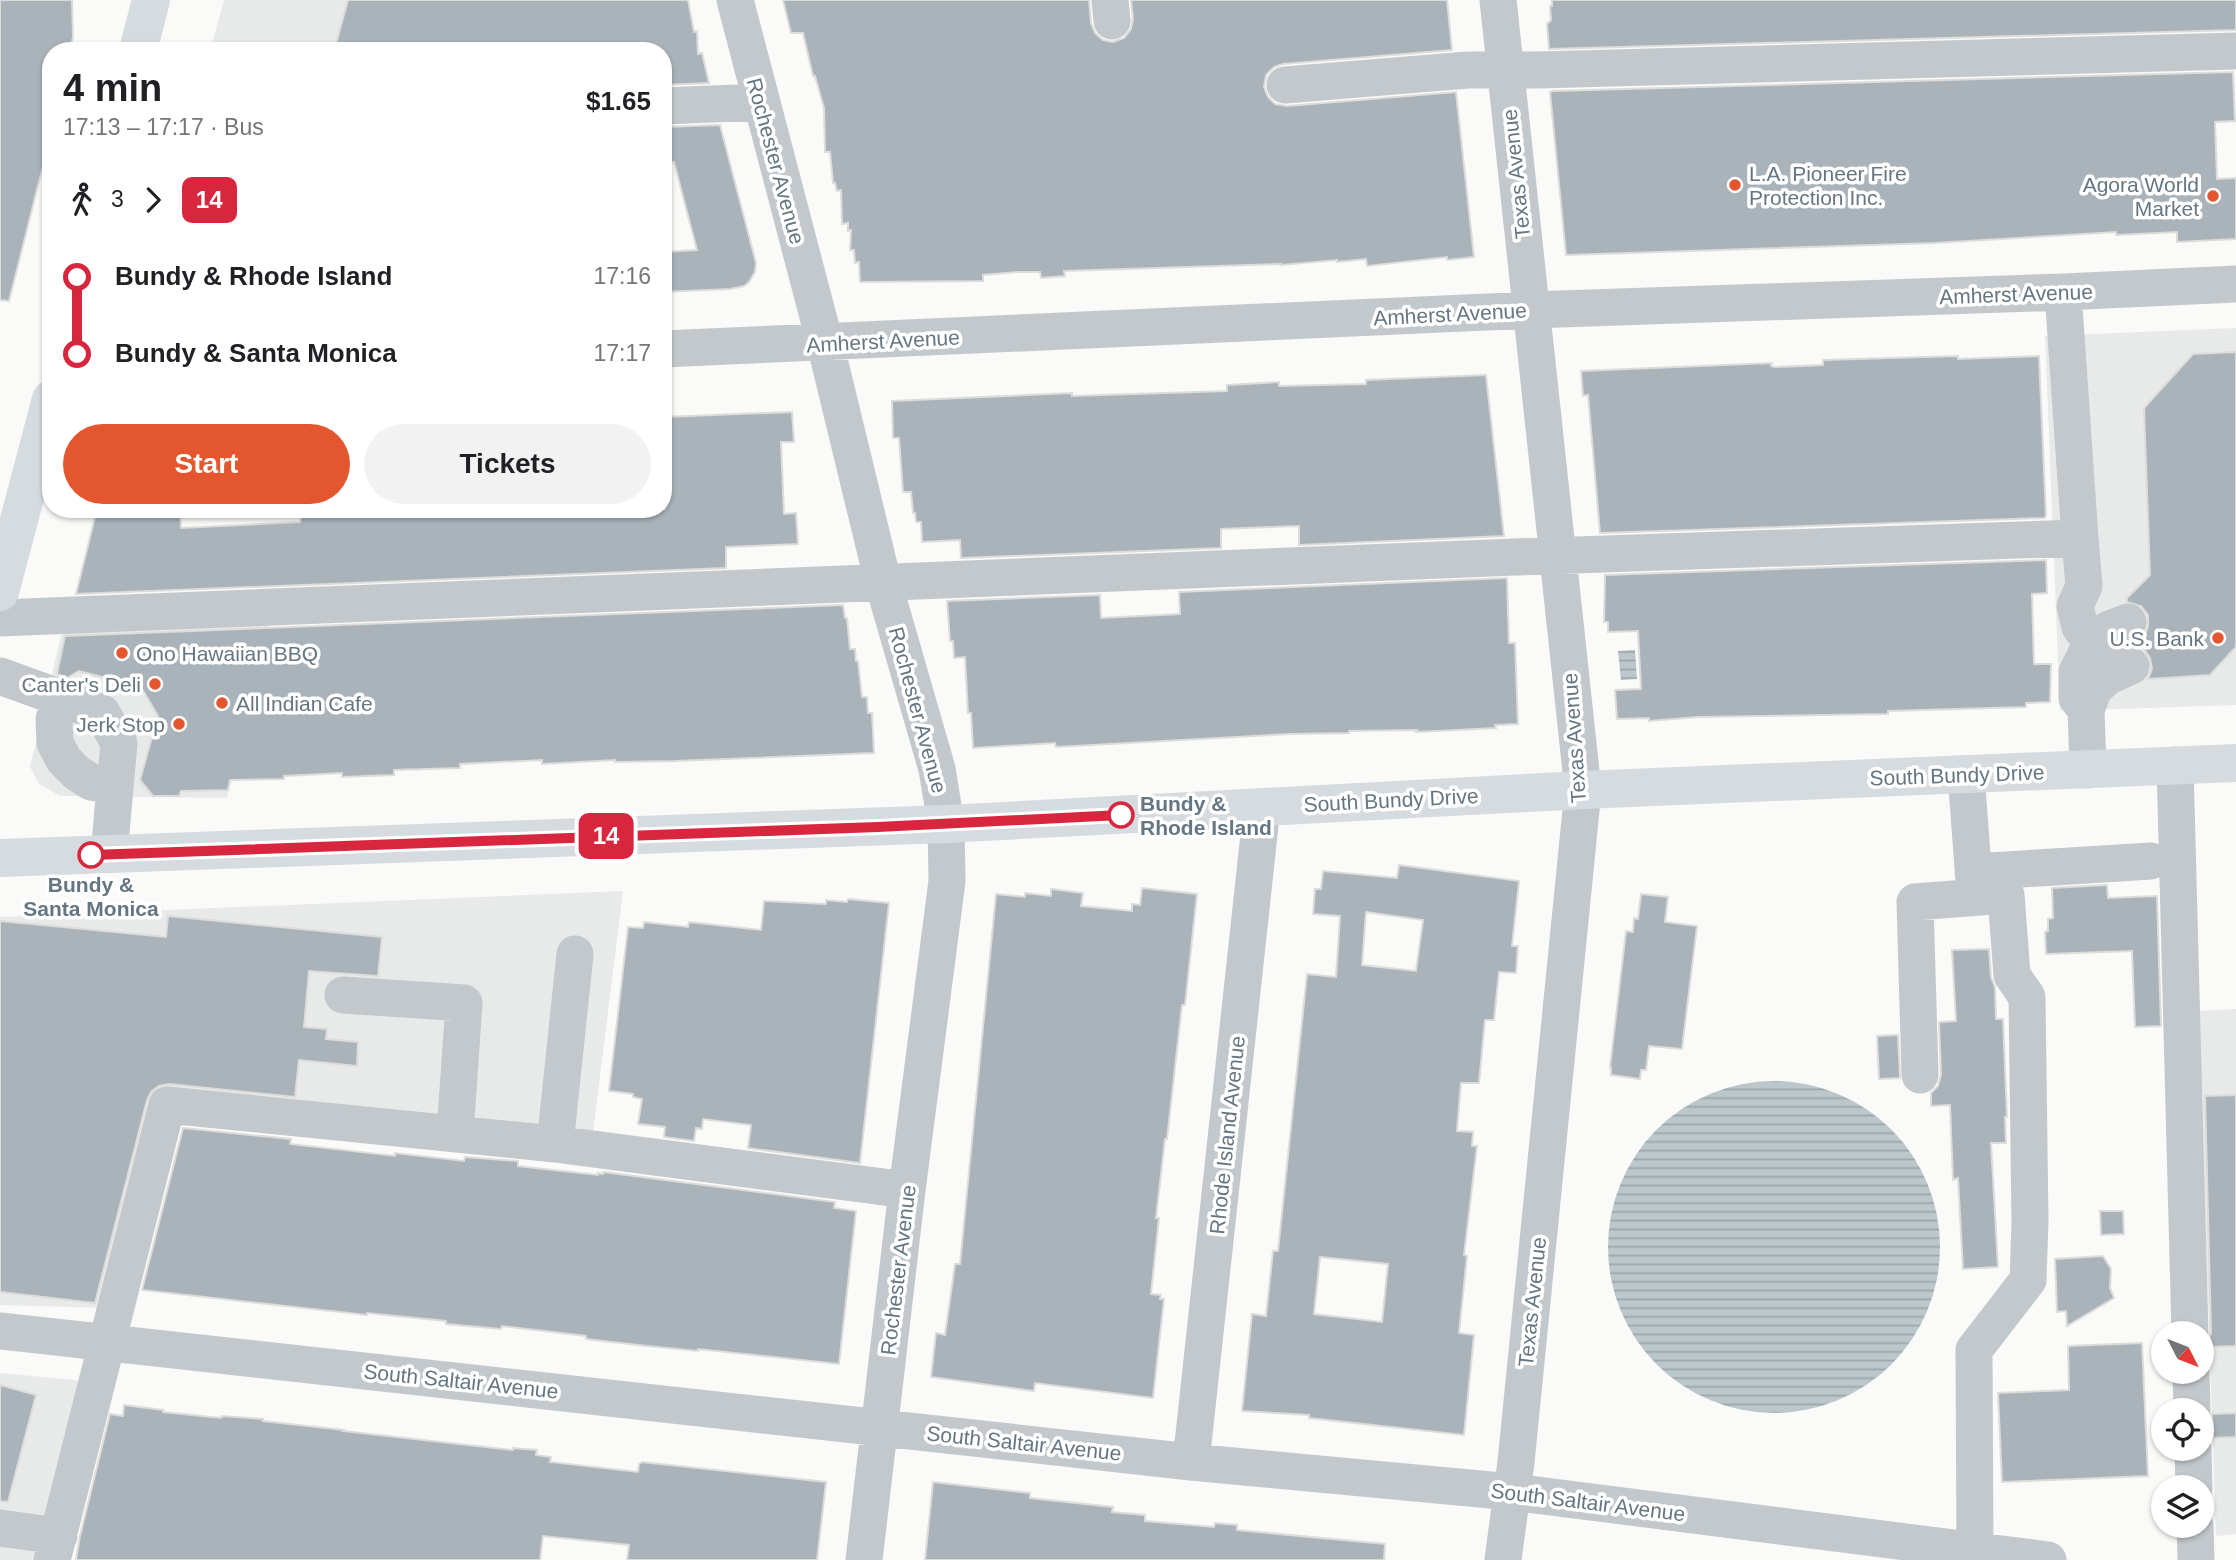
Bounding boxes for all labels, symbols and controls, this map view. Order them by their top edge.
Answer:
text: 4 min [63,67,162,109]
street label: Rochester Avenue [743,75,809,247]
text: $1.65 [586,86,651,116]
street label: Texas Avenue [1498,108,1534,240]
text: 17:13 – 17:17 · Bus [63,114,264,140]
place label: L.A. Pioneer Fire Protection Inc. [1749,162,1907,209]
place label: Agora World Market [2083,173,2199,220]
marker: L.A. Pioneer Fire Protection Inc. [1727,177,1743,193]
icon: walk [63,181,101,219]
icon: forward [134,181,172,219]
text: 3 [111,186,124,212]
text: 14 [196,186,223,213]
marker: Agora World Market [2205,188,2221,204]
text: Bundy & Rhode Island [115,261,392,291]
text: 17:16 [593,263,651,289]
street label: Amherst Avenue [1939,280,2093,308]
street label: Amherst Avenue [1373,298,1527,330]
street label: Amherst Avenue [806,325,960,357]
text: Bundy & Santa Monica [115,338,397,368]
text: 17:17 [593,340,651,366]
button: Start [63,424,350,504]
button: Tickets [364,424,651,504]
street label: Rochester Avenue [885,624,951,796]
place label: U.S. Bank [2109,627,2204,650]
marker: U.S. Bank [2210,630,2226,646]
place label: Ono Hawaiian BBQ [136,642,318,665]
marker: Ono Hawaiian BBQ [114,645,130,661]
street label: Texas Avenue [1558,672,1590,804]
place label: Canter's Deli [21,673,141,696]
marker: Canter's Deli [147,676,163,692]
place label: All Indian Cafe [236,692,373,715]
marker: All Indian Cafe [214,695,230,711]
place label: Jerk Stop [76,713,165,736]
marker: Jerk Stop [171,716,187,732]
street label: South Bundy Drive [1869,760,2045,790]
street label: South Bundy Drive [1303,784,1479,816]
place label: Bundy & Rhode Island [1140,792,1272,839]
marker: Bundy & Rhode Island [1108,802,1134,828]
line badge: 14 [574,813,638,859]
text: 14 [593,822,619,849]
marker: Bundy & Santa Monica [78,842,104,868]
place label: Bundy & Santa Monica [23,873,159,920]
street label: Rhode Island Avenue [1205,1035,1249,1235]
street label: Rochester Avenue [876,1184,920,1356]
street label: Texas Avenue [1514,1236,1550,1368]
north arrow [2151,1321,2214,1384]
map controls [2151,1321,2214,1538]
street label: South Saltair Avenue [362,1359,560,1403]
button: locate [2151,1398,2214,1461]
street label: South Saltair Avenue [925,1421,1123,1465]
button: layers [2151,1475,2214,1538]
street label: South Saltair Avenue [1489,1479,1687,1525]

